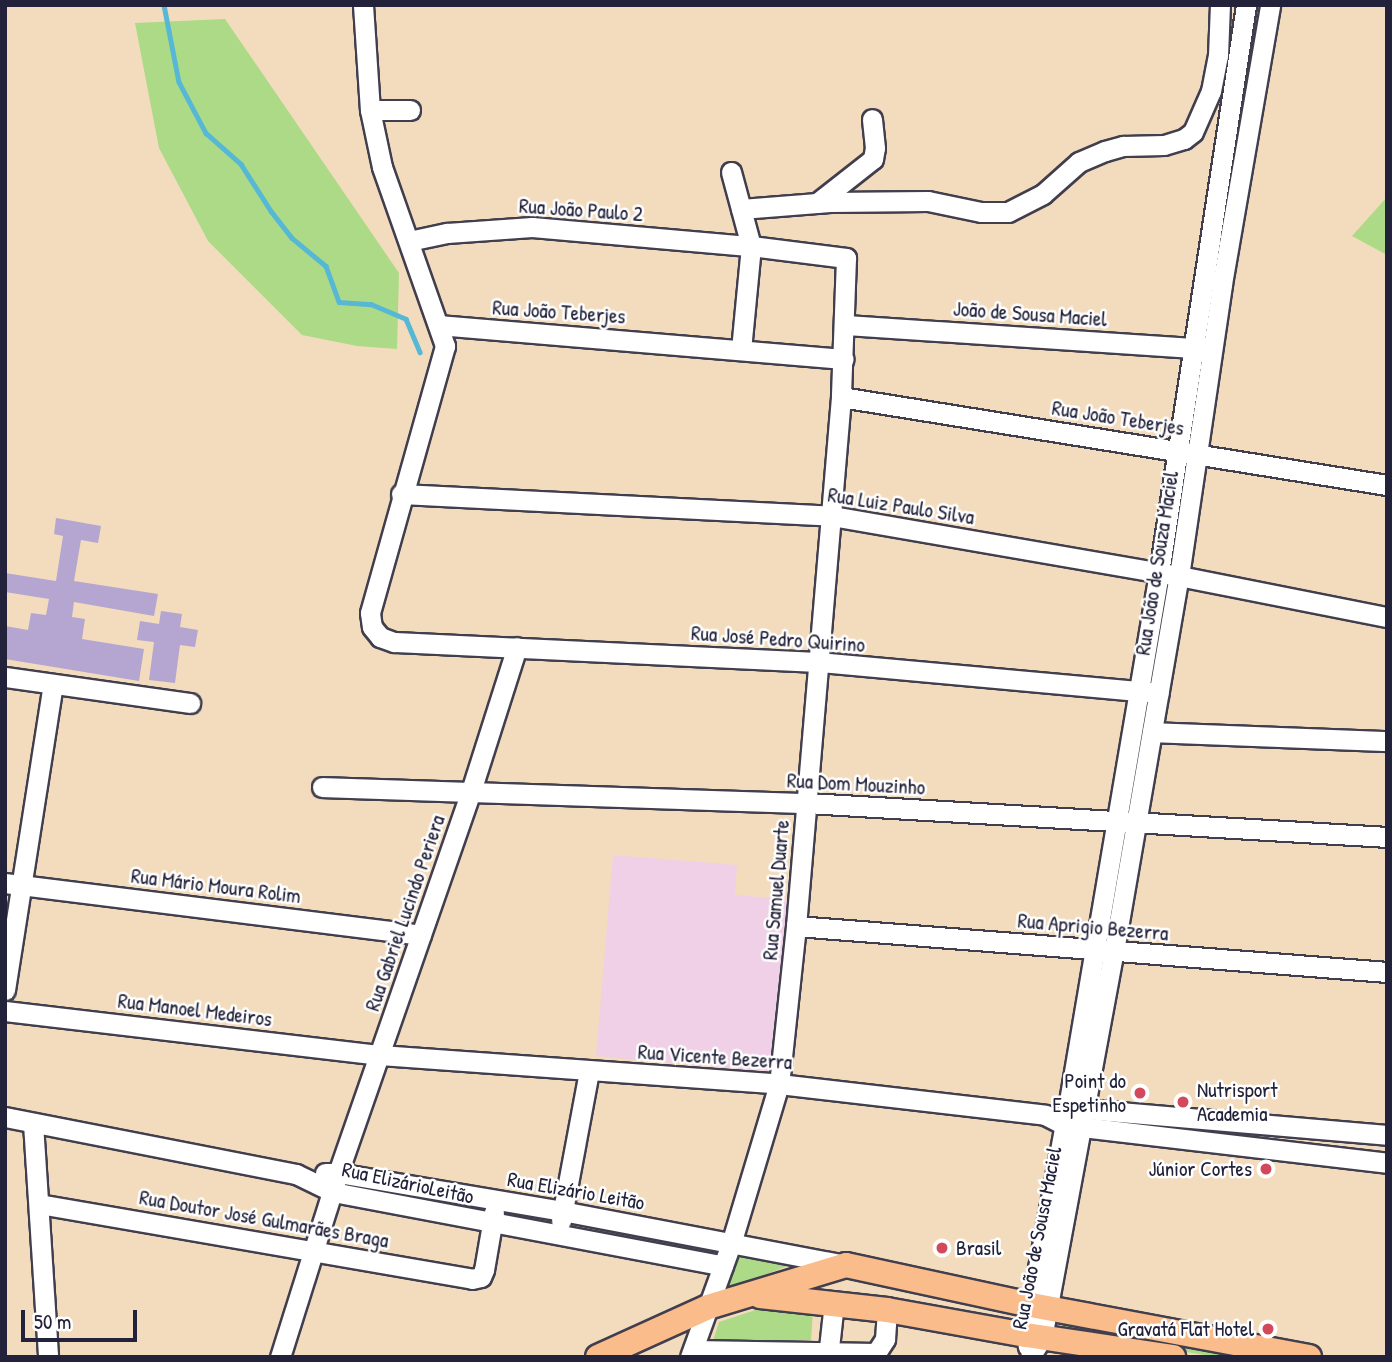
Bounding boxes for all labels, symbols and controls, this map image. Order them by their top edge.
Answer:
street label: Rua João Paulo 2 [518,193,644,227]
street label: Rua João Teberjes [492,295,626,329]
street label: João de Sousa Maciel [952,296,1108,332]
street label: Rua João Teberjes [1050,395,1186,441]
street label: Rua João de Souza Maciel [1130,469,1184,657]
street label: Rua Luiz Paulo Silva [826,482,976,530]
street label: Rua José Pedro Quirino [690,620,866,658]
street label: Rua Dom Mouzinho [786,768,926,800]
street label: Rua Gabriel Lucindo Periera [360,812,450,1014]
street label: Rua Samuel Duarte [757,819,795,961]
street label: Rua Mário Moura Rolim [130,863,302,909]
street label: Rua Aprigio Bezerra [1017,908,1169,946]
street label: Rua Manoel Medeiros [116,988,274,1032]
street label: Rua Vicente Bezerra [637,1039,793,1075]
place label: Point do Espetinho [1053,1068,1126,1118]
place label: Nutrisport Academia [1197,1077,1277,1127]
marker: Point do Espetinho [1132,1085,1148,1101]
marker: Nutrisport Academia [1175,1094,1191,1110]
street label: Rua João de Sousa Maciel [1007,1145,1067,1331]
place label: Júnior Cortes [1149,1156,1252,1182]
street label: Rua ElizárioLeitão [340,1157,476,1209]
marker: Júnior Cortes [1258,1161,1274,1177]
street label: Rua Elizário Leitão [506,1167,646,1215]
street label: Rua Doutor José Gulmarães Braga [137,1185,391,1253]
place label: Brasil [956,1235,1001,1261]
marker: Brasil [934,1240,950,1256]
scale bar [24,1296,140,1340]
text: 50 m [34,1307,71,1336]
place label: Gravatá Flat Hotel [1117,1316,1254,1342]
marker: Gravatá Flat Hotel [1260,1321,1276,1337]

